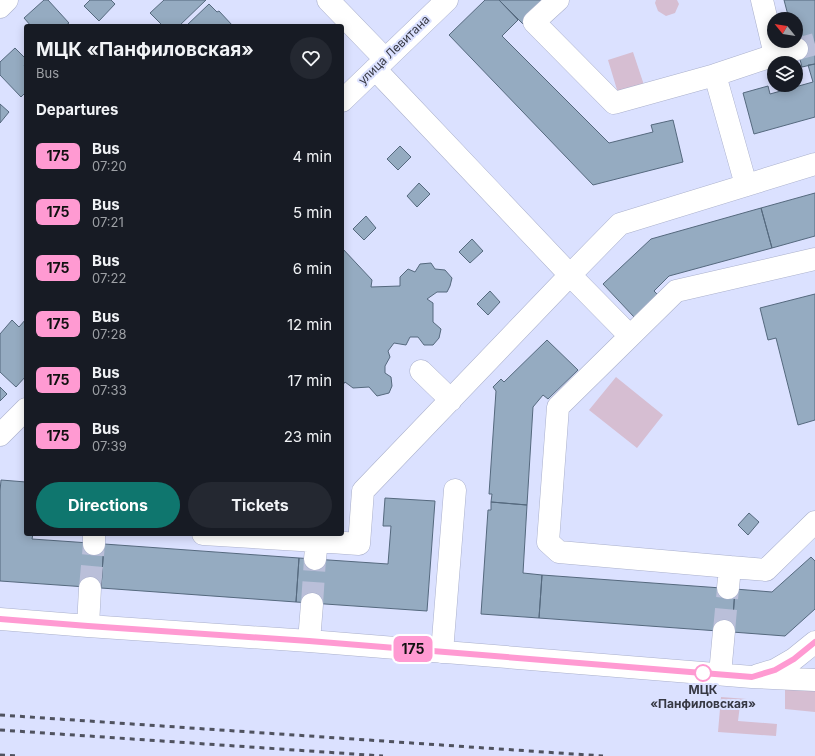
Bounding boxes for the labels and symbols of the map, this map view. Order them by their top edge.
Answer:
street label: улица Левитана [355,12,432,88]
north arrow [767,12,803,48]
line badge: 175 [390,636,436,662]
marker: МЦК «Панфиловская» [694,664,712,682]
place label: МЦК «Панфиловская» [650,682,756,711]

